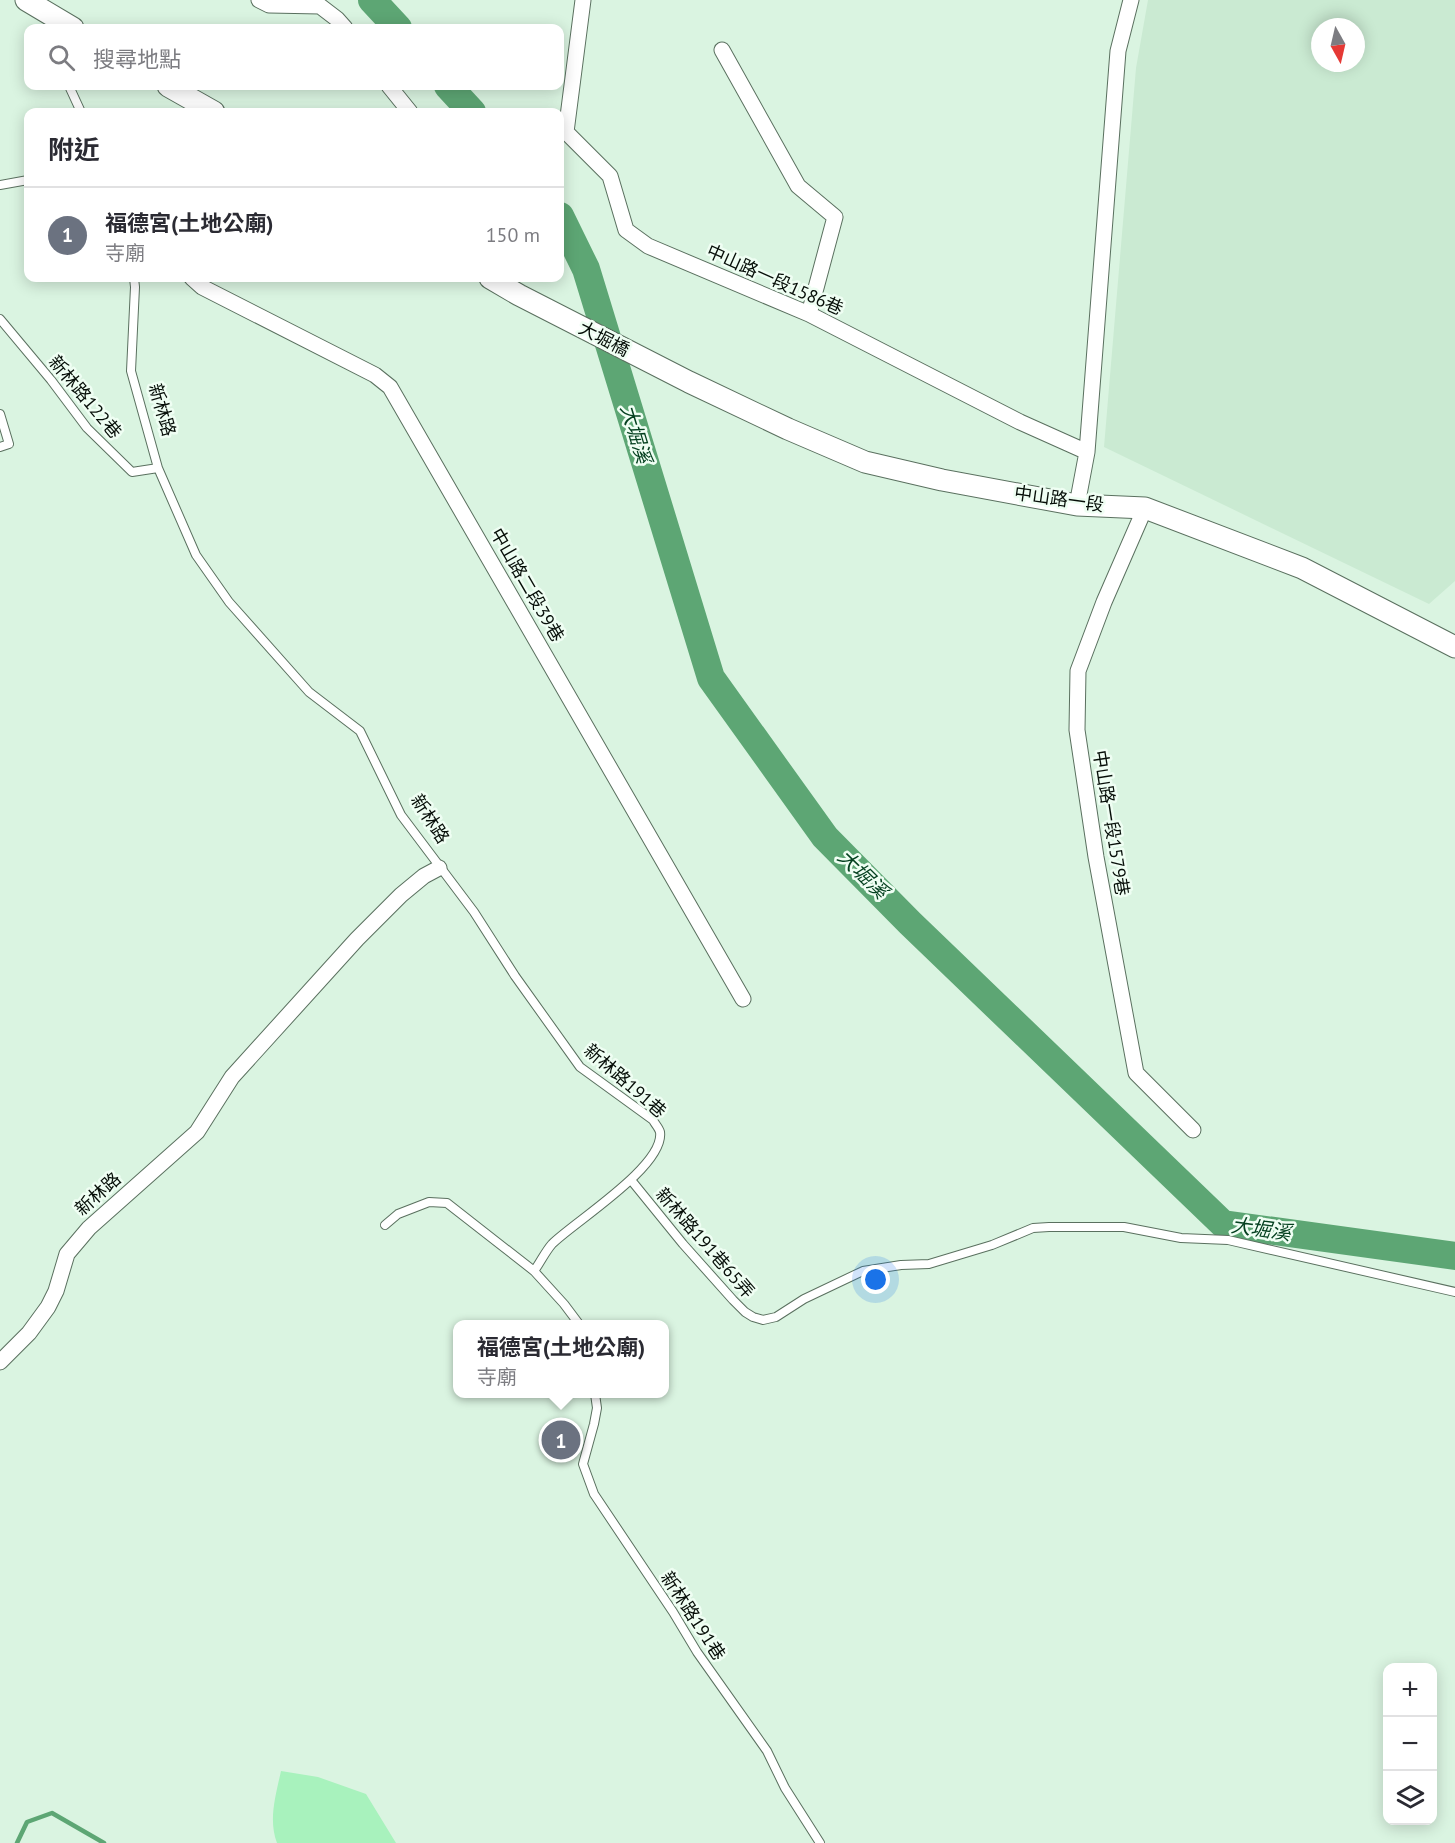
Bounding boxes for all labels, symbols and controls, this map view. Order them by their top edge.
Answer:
north arrow [1311,18,1365,72]
search box [24,24,564,90]
icon: search [45,41,78,74]
text: 搜尋地點 [93,45,181,73]
text: 附近 [48,133,100,166]
text: 福德宮(土地公廟) [105,209,273,237]
text: 1 [62,222,73,248]
text: 150 m [486,222,540,248]
street label: 中山路一段1586巷 [703,239,847,320]
text: 寺廟 [105,240,145,266]
street label: 大堀橋 [575,316,634,361]
street label: 新林路122巷 [44,350,127,443]
street label: 新林路 [144,381,181,439]
water label: 大堀溪 [615,402,658,469]
street label: 中山路一段 [1013,481,1105,516]
street label: 中山路二段39巷 [486,524,569,646]
street label: 中山路一段1579巷 [1089,748,1134,897]
street label: 新林路 [406,790,455,848]
water label: 大堀溪 [832,844,896,906]
street label: 新林路191巷 [580,1039,671,1123]
street label: 新林路 [70,1167,125,1220]
street label: 新林路191巷65弄 [651,1183,760,1303]
water label: 大堀溪 [1229,1212,1295,1246]
your location [861,1265,890,1294]
popup [453,1320,669,1398]
text: 福德宮(土地公廟) [477,1333,645,1361]
text: 寺廟 [477,1364,517,1390]
pin: 1 [542,1418,580,1462]
street label: 新林路191巷 [656,1567,731,1665]
map controls [1383,1663,1437,1825]
button: + [1383,1663,1437,1717]
button: − [1383,1717,1437,1771]
button: layers [1383,1771,1437,1825]

